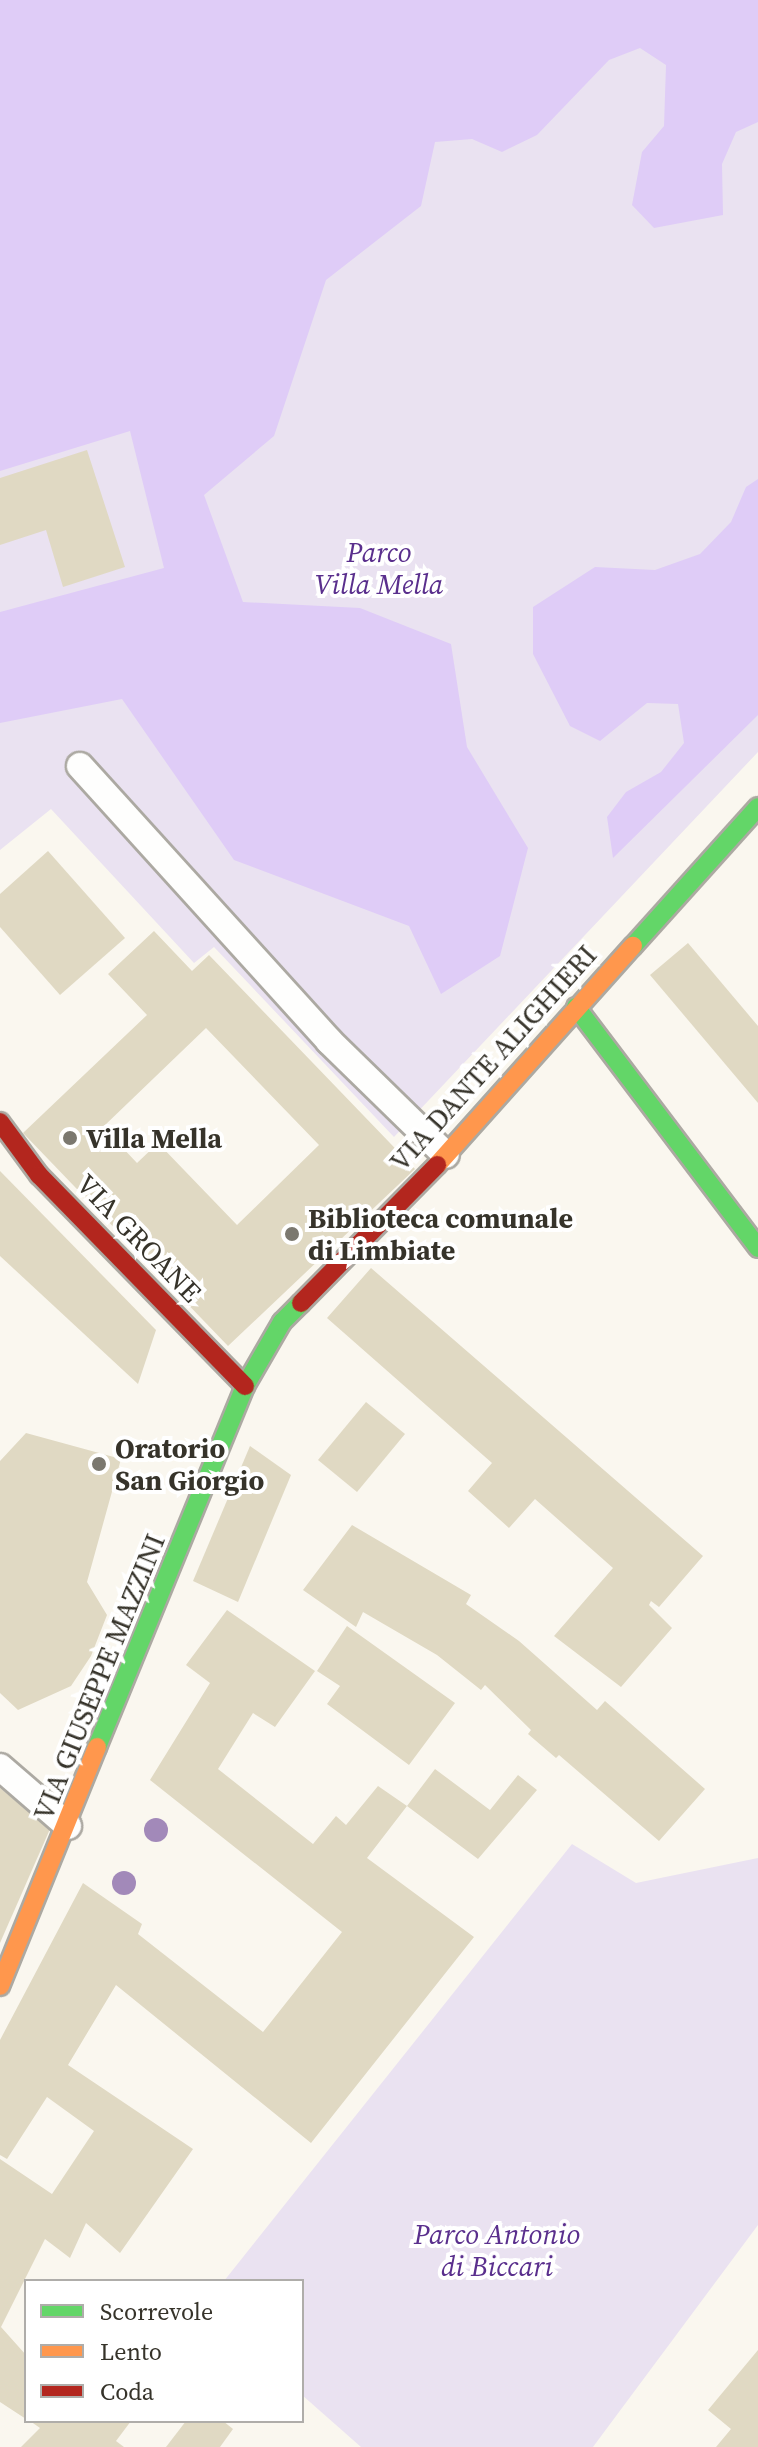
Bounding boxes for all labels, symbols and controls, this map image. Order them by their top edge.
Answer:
park label: Parco Villa Mella [315,535,443,601]
street label: VIA DANTE ALIGHIERI [383,938,603,1178]
place label: Villa Mella [86,1121,222,1155]
marker: Villa Mella [61,1129,79,1147]
street label: VIA GROANE [70,1167,208,1309]
place label: Biblioteca comunale di Limbiate [308,1201,573,1267]
marker: Biblioteca comunale di Limbiate [283,1225,301,1243]
place label: Oratorio San Giorgio [115,1431,264,1497]
marker: Oratorio San Giorgio [90,1455,108,1473]
street label: VIA GIUSEPPE MAZZINI [26,1529,172,1825]
park label: Parco Antonio di Biccari [414,2217,580,2283]
legend [24,2279,304,2423]
text: Scorrevole [100,2295,213,2328]
text: Lento [100,2335,162,2368]
text: Coda [100,2375,154,2408]

